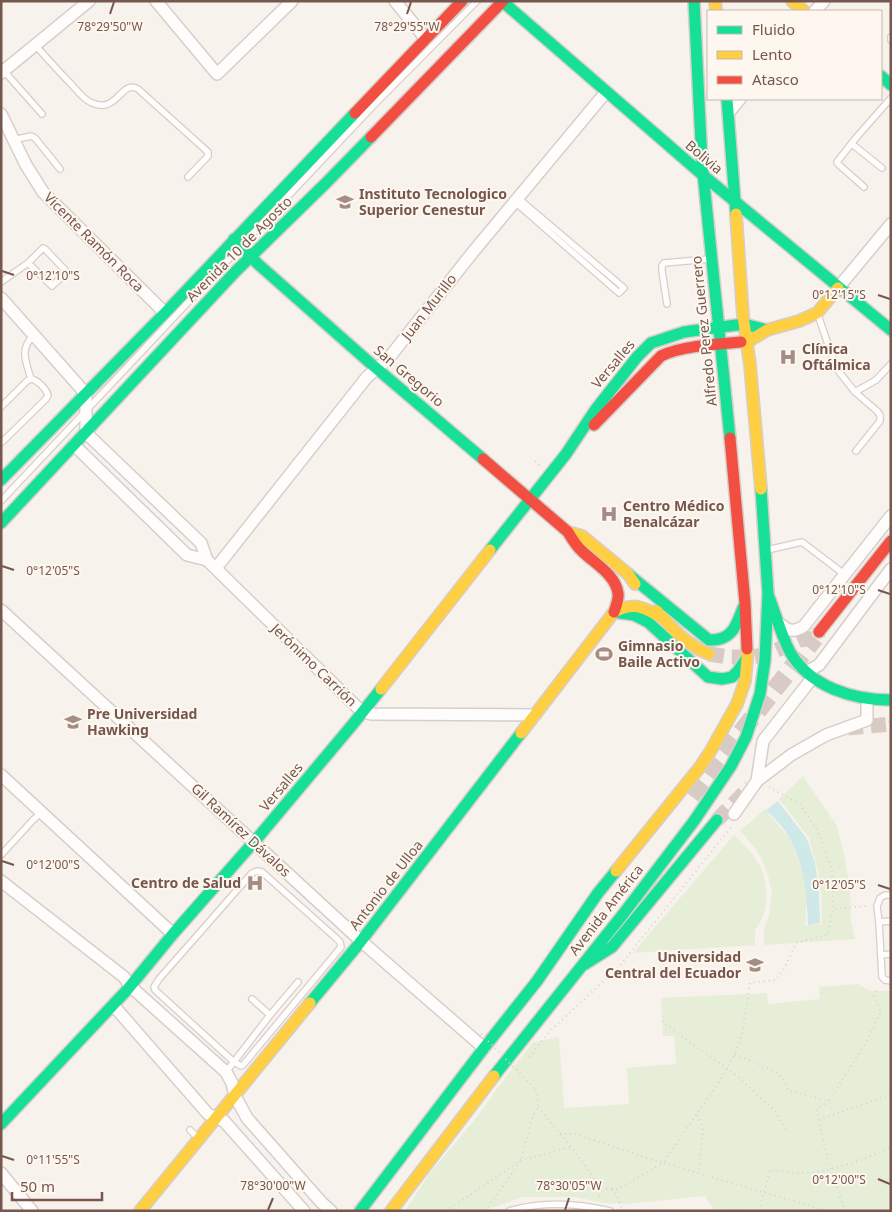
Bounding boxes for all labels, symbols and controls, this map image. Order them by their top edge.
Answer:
legend [707,10,882,100]
text: 78°29'50"W [77,18,143,35]
text: 78°29'55"W [374,18,440,35]
text: Fluido [752,19,795,39]
text: Lento [752,44,792,64]
text: Atasco [752,69,799,89]
street label: Bolivia [682,135,727,178]
place label: Instituto Tecnologico Superior Cenestur [359,184,507,219]
street label: Vicente Ramón Roca [40,188,148,296]
street label: Avenida 10 de Agosto [182,192,296,306]
school or university icon: Instituto Tecnologico Superior Cenestur [335,192,355,212]
street label: Alfredo Perez Guerrero [686,255,721,407]
text: 0°12'10"S [26,267,80,284]
street label: Juan Murillo [396,270,460,345]
text: 0°12'15"S [812,286,866,303]
street label: Versalles [587,335,639,392]
place label: Clínica Oftálmica [802,339,871,374]
street label: San Gregorio [370,341,449,411]
hospital icon: Clínica Oftálmica [778,347,798,367]
place label: Centro Médico Benalcázar [623,496,725,531]
hospital icon: Centro Médico Benalcázar [599,504,619,524]
text: 0°12'05"S [26,562,80,579]
text: 0°12'10"S [812,581,866,598]
street label: Jerónimo Carrión [266,617,361,710]
place label: Gimnasio Baile Activo [618,636,700,671]
sports icon: Gimnasio Baile Activo [594,644,614,664]
place label: Pre Universidad Hawking [87,704,197,739]
school or university icon: Pre Universidad Hawking [63,712,83,732]
street label: Versalles [255,758,307,815]
street label: Gil Ramírez Dávalos [187,778,295,881]
street label: Antonio de Ulloa [344,836,427,934]
text: 0°12'00"S [26,856,80,873]
street label: Avenida América [564,860,647,959]
place label: Centro de Salud [131,873,241,892]
hospital icon: Centro de Salud [245,873,265,893]
text: 0°12'05"S [812,876,866,893]
place label: Universidad Central del Ecuador [605,947,742,982]
school or university icon: Universidad Central del Ecuador [745,955,765,975]
text: 0°11'55"S [26,1151,80,1168]
scale bar [12,1170,102,1202]
text: 0°12'00"S [812,1171,866,1188]
text: 50 m [20,1176,55,1196]
text: 78°30'00"W [240,1177,306,1194]
text: 78°30'05"W [536,1177,602,1194]

